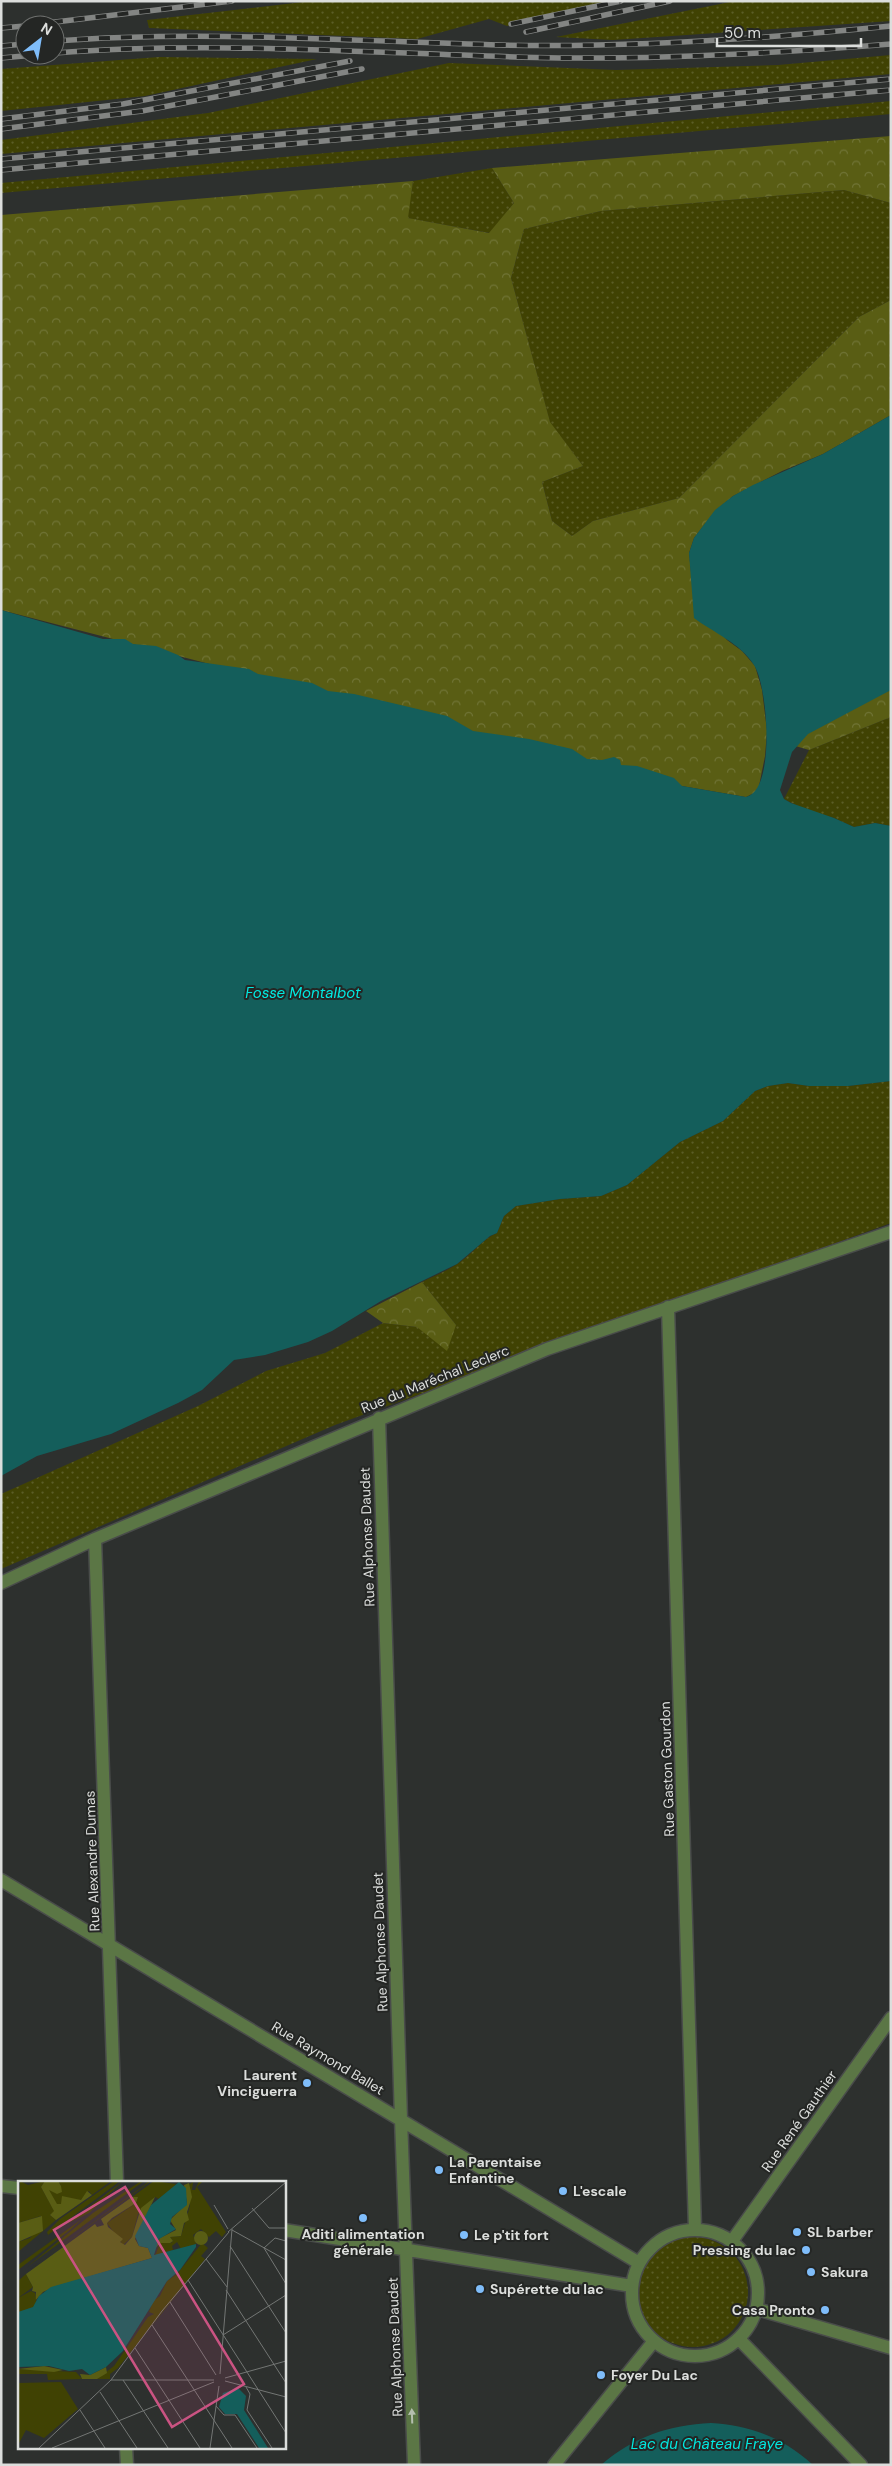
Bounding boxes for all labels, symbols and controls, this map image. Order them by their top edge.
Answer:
north arrow [15,15,65,65]
scale bar [717,15,861,47]
text: N [38,19,56,39]
text: 50 m [724,23,761,43]
water label: Fosse Montalbot [245,983,361,1003]
street label: Rue du Maréchal Leclerc [358,1341,512,1417]
street label: Rue Alphonse Daudet [356,1467,378,1607]
street label: Rue Gaston Gourdon [656,1701,678,1837]
street label: Rue Alexandre Dumas [81,1790,103,1932]
street label: Rue Alphonse Daudet [369,1872,391,2012]
street label: Rue Raymond Ballet [268,2017,388,2099]
place label: Laurent Vinciguerra [217,2066,297,2100]
street label: Rue René Gauthier [757,2067,841,2175]
marker: Laurent Vinciguerra [301,2077,313,2089]
place label: La Parentaise Enfantine [449,2153,541,2187]
marker: La Parentaise Enfantine [433,2164,445,2176]
inset map [18,2181,285,2448]
place label: L'escale [573,2182,627,2200]
marker: L'escale [557,2185,569,2197]
marker: Aditi alimentation générale [357,2212,369,2224]
place label: SL barber [807,2223,873,2241]
place label: Aditi alimentation générale [301,2225,425,2259]
place label: Le p'tit fort [474,2226,549,2244]
marker: SL barber [791,2226,803,2238]
marker: Le p'tit fort [458,2229,470,2241]
place label: Pressing du lac [693,2241,796,2259]
marker: Pressing du lac [800,2244,812,2256]
place label: Sakura [821,2263,868,2281]
marker: Sakura [805,2266,817,2278]
street label: Rue Alphonse Daudet [384,2277,406,2417]
place label: Supérette du lac [490,2280,604,2298]
marker: Supérette du lac [474,2283,486,2295]
place label: Casa Pronto [732,2301,815,2319]
marker: Casa Pronto [819,2304,831,2316]
place label: Foyer Du Lac [611,2366,698,2384]
marker: Foyer Du Lac [595,2369,607,2381]
one-way arrow [408,2408,416,2424]
water label: Lac du Château Fraye [631,2434,784,2454]

